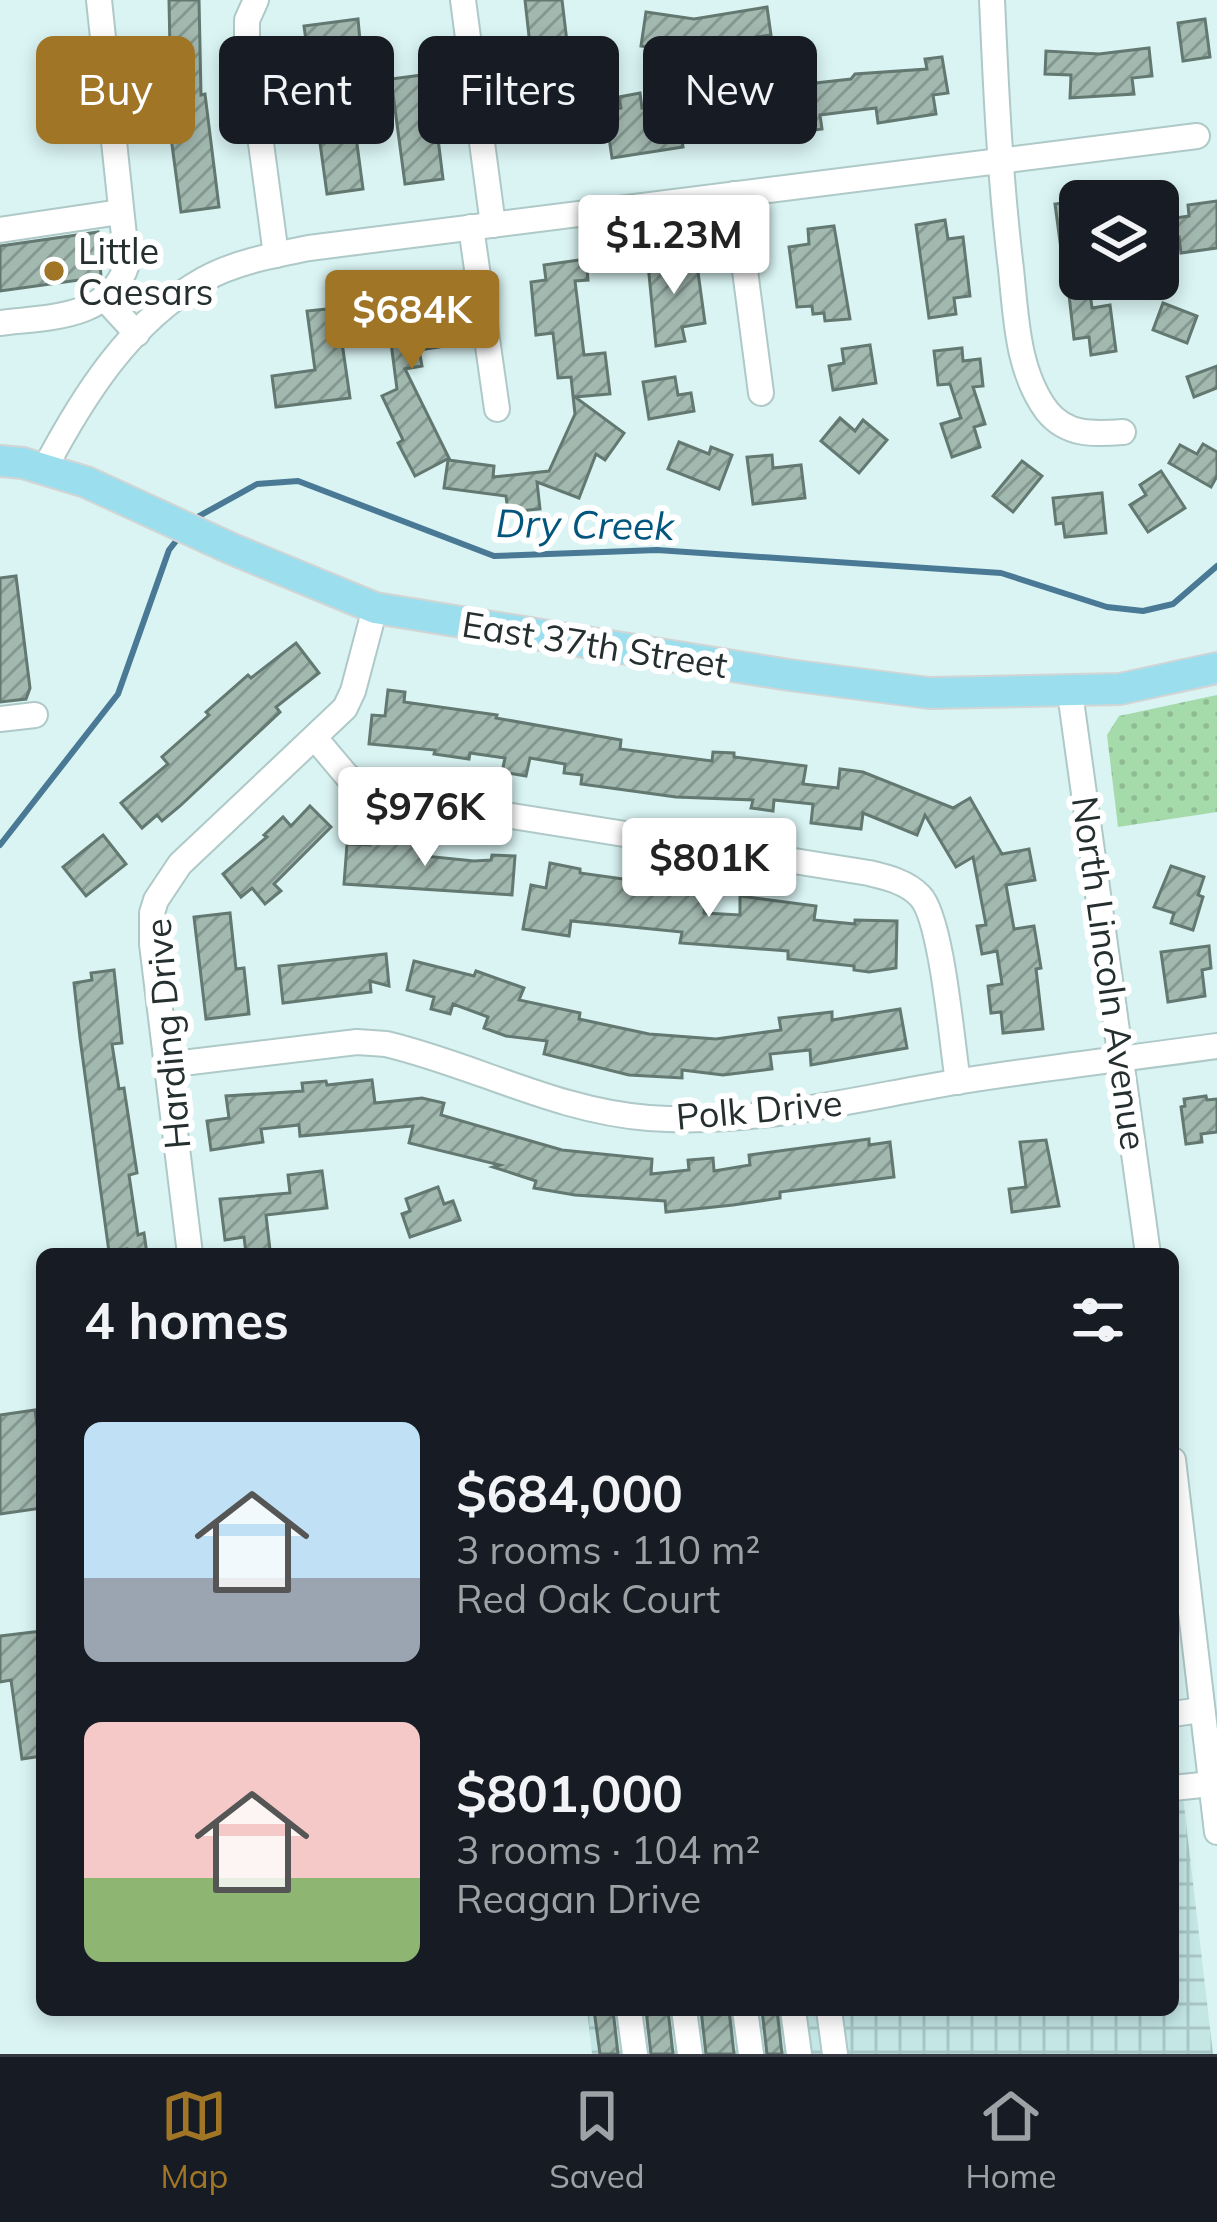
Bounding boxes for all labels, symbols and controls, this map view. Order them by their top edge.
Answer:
chip: Buy [36,36,195,144]
chip: Rent [219,36,394,144]
chip: Filters [418,36,619,144]
chip: New [643,36,817,144]
map controls [1059,180,1179,300]
button: layers [1059,180,1179,300]
pin: $1.23M [576,195,772,297]
text: $1.23M [605,209,743,258]
place label: Little Caesars [78,228,213,314]
marker: Little Caesars [41,258,67,284]
pin: $684K [328,270,496,372]
text: $684K [352,284,472,333]
water label: Dry Creek [495,498,676,550]
street label: East 37th Street [459,601,731,687]
pin: $976K [341,767,509,869]
text: $976K [365,781,485,830]
street label: North Lincoln Avenue [1063,793,1157,1153]
pin: $801K [625,818,793,920]
text: $801K [649,832,769,881]
street label: Harding Drive [135,917,199,1151]
street label: Polk Drive [674,1079,844,1139]
icon: filters [1065,1287,1131,1353]
text: 4 homes [84,1288,289,1352]
text: $684,000 [456,1461,683,1525]
icon: home [180,1470,324,1614]
text: 3 rooms · 110 m² [456,1525,760,1574]
text: Red Oak Court [456,1574,720,1623]
text: $801,000 [456,1761,683,1825]
icon: home [180,1770,324,1914]
text: 3 rooms · 104 m² [456,1825,760,1874]
text: Reagan Drive [456,1874,701,1923]
tab: Map [160,2083,228,2196]
tab: Saved [549,2083,645,2196]
tab: Home [965,2083,1057,2196]

